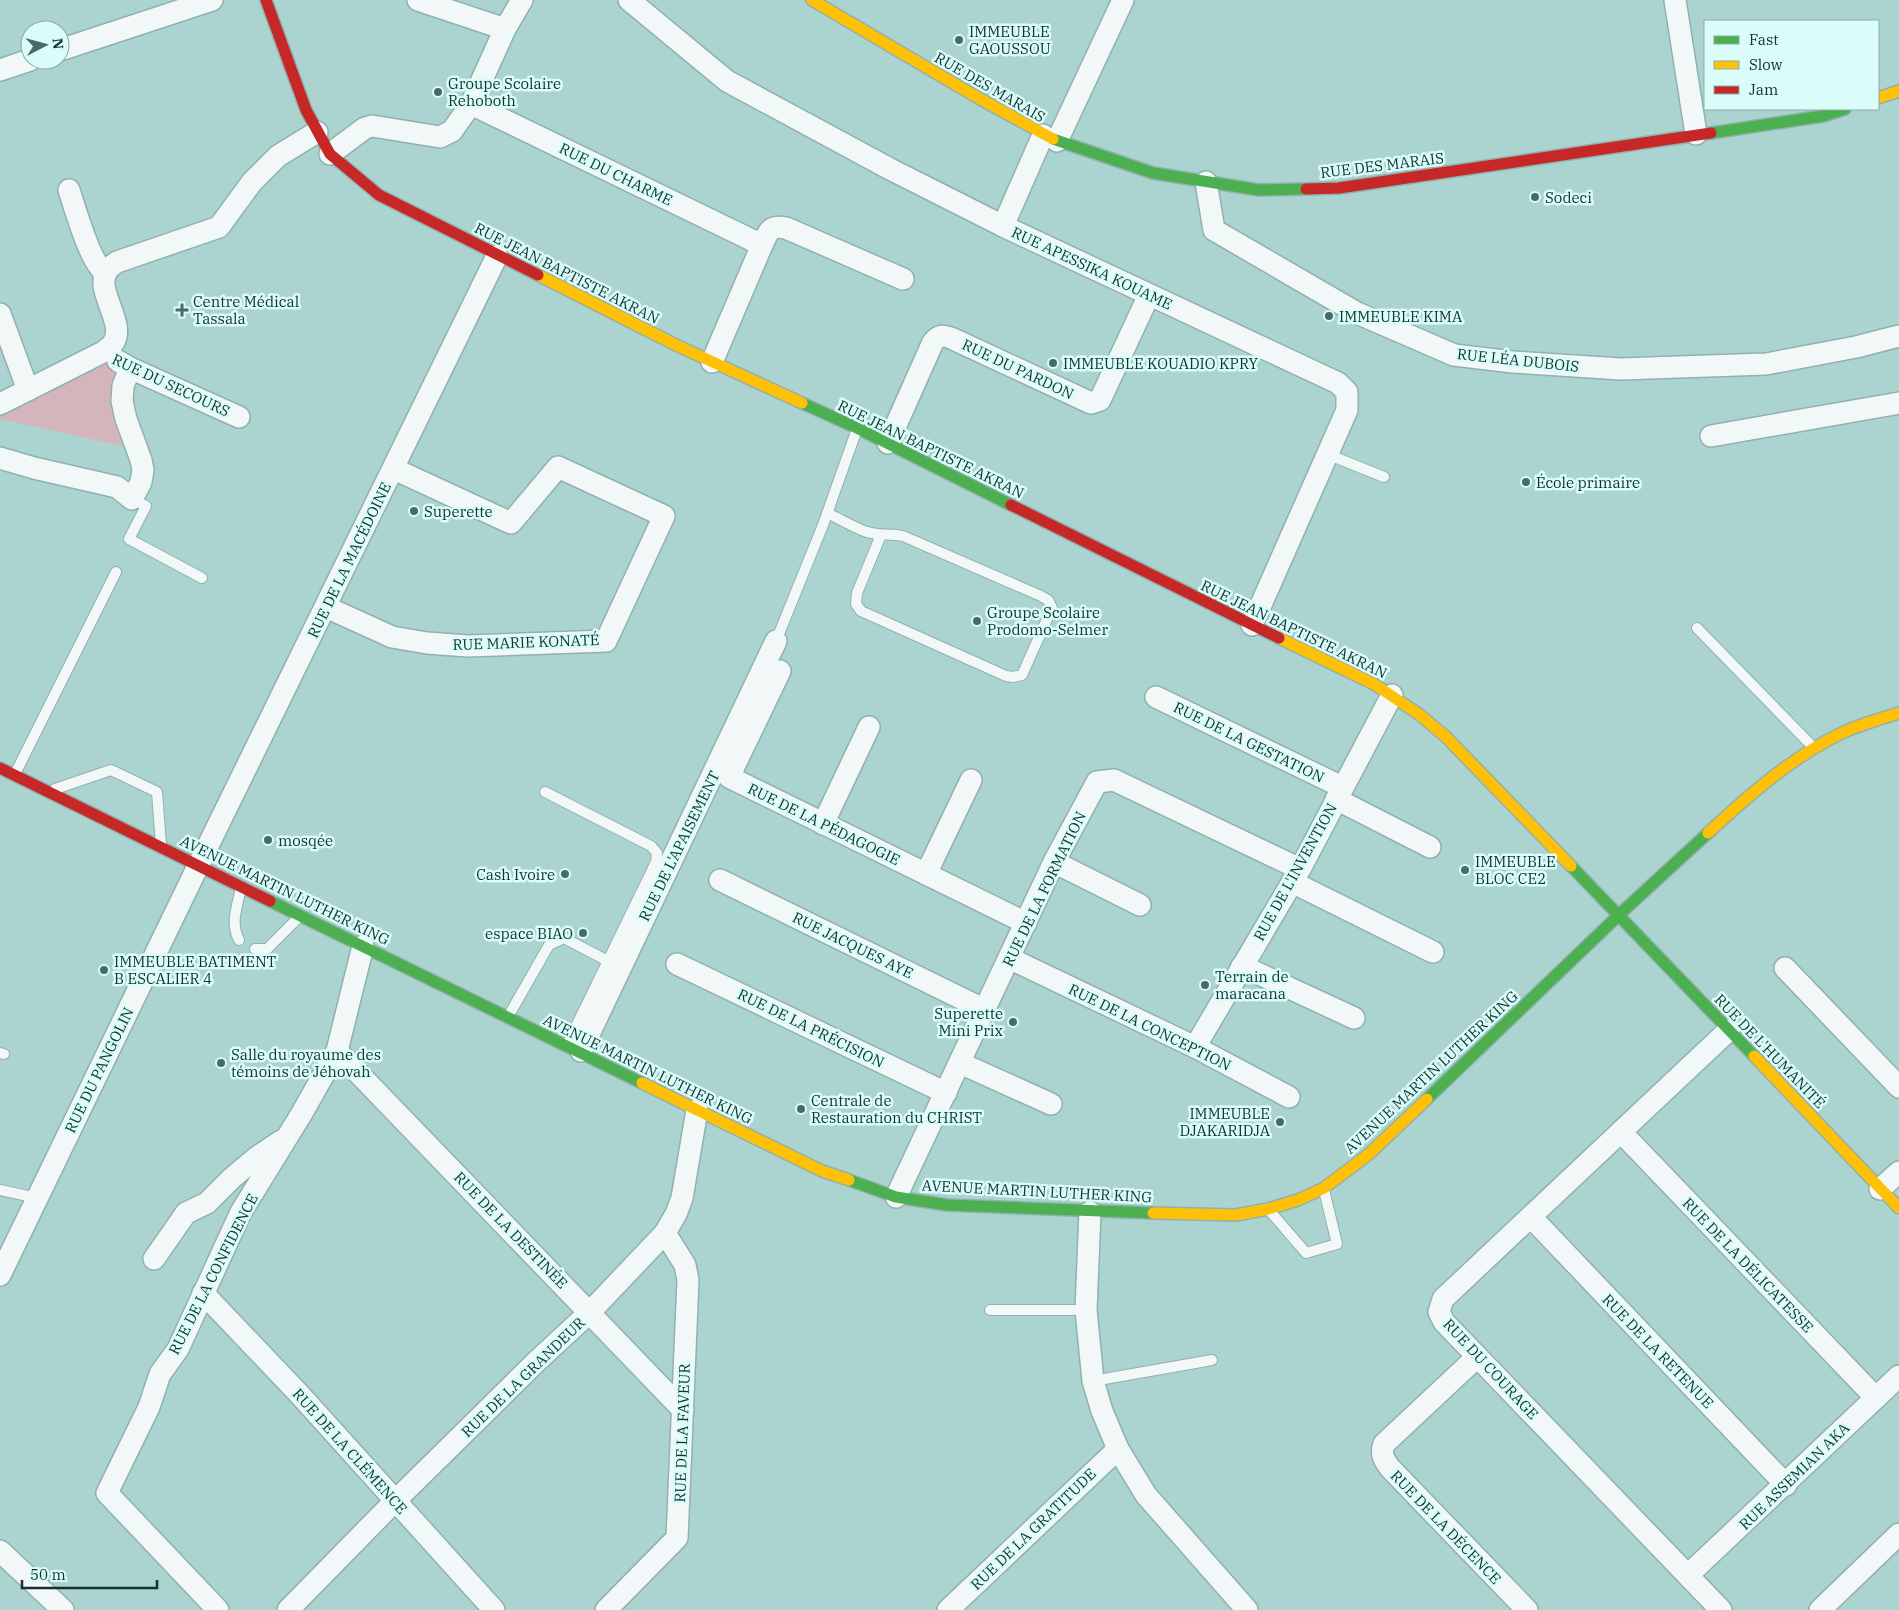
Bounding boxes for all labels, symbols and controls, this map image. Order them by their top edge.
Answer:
north arrow [20,20,70,70]
legend [1704,20,1879,110]
place label: IMMEUBLE GAOUSSOU [969,22,1051,58]
text: Fast [1749,30,1779,49]
marker: IMMEUBLE GAOUSSOU [953,34,965,46]
text: N [48,37,67,50]
street label: RUE DES MARAIS [931,48,1049,126]
text: Slow [1749,55,1783,74]
place label: Groupe Scolaire Rehoboth [448,74,561,110]
text: Jam [1749,80,1778,99]
marker: Groupe Scolaire Rehoboth [432,86,444,98]
street label: RUE DU CHARME [556,138,676,210]
street label: RUE DES MARAIS [1319,148,1445,182]
place label: Sodeci [1545,188,1592,207]
marker: Sodeci [1529,191,1541,203]
street label: RUE JEAN BAPTISTE AKRAN [471,218,663,328]
street label: RUE APESSIKA KOUAME [1009,222,1175,314]
place label: Centre Médical Tassala [193,292,299,328]
marker: Centre Médical Tassala [175,303,189,317]
place label: IMMEUBLE KIMA [1339,307,1463,326]
marker: IMMEUBLE KIMA [1323,310,1335,322]
street label: RUE DU PARDON [959,335,1077,403]
street label: RUE LÉA DUBOIS [1456,344,1580,376]
street label: RUE DU SECOURS [109,349,233,421]
place label: IMMEUBLE KOUADIO KPRY [1063,354,1258,373]
marker: IMMEUBLE KOUADIO KPRY [1047,357,1059,369]
street label: RUE JEAN BAPTISTE AKRAN [835,396,1027,502]
place label: École primaire [1536,473,1640,492]
marker: École primaire [1520,476,1532,488]
street label: RUE DE LA MACÉDOINE [303,479,395,641]
place label: Superette [424,502,493,521]
marker: Superette [408,505,420,517]
street label: RUE JEAN BAPTISTE AKRAN [1198,576,1390,682]
place label: Groupe Scolaire Prodomo-Selmer [987,603,1108,639]
marker: Groupe Scolaire Prodomo-Selmer [971,615,983,627]
street label: RUE MARIE KONATÉ [452,630,600,654]
street label: RUE DE LA GESTATION [1171,697,1327,787]
street label: RUE DE L'APAISEMENT [634,768,724,924]
street label: RUE DE LA PÉDAGOGIE [745,779,903,869]
street label: RUE DE L'INVENTION [1249,800,1341,944]
street label: RUE DE LA FORMATION [998,808,1090,970]
street label: AVENUE MARTIN LUTHER KING [177,831,393,949]
place label: mosqée [278,831,333,850]
marker: mosqée [262,834,274,846]
place label: IMMEUBLE BLOC CE2 [1475,852,1556,888]
marker: IMMEUBLE BLOC CE2 [1459,864,1471,876]
place label: Cash Ivoire [476,865,555,884]
marker: Cash Ivoire [559,868,571,880]
street label: RUE JACQUES AYE [789,907,917,983]
place label: espace BIAO [485,924,573,943]
marker: espace BIAO [577,927,589,939]
place label: IMMEUBLE BATIMENT B ESCALIER 4 [114,952,277,988]
marker: IMMEUBLE BATIMENT B ESCALIER 4 [98,964,110,976]
place label: Terrain de maracana [1215,967,1289,1003]
street label: RUE DE LA CONCEPTION [1066,979,1234,1075]
marker: Terrain de maracana [1199,979,1211,991]
street label: RUE DE LA PRÉCISION [735,984,887,1072]
street label: AVENUE MARTIN LUTHER KING [1340,986,1522,1158]
street label: RUE DE L'HUMANITÉ [1710,990,1830,1112]
street label: RUE DU PANGOLIN [60,1004,138,1136]
place label: Superette Mini Prix [934,1004,1003,1040]
street label: AVENUE MARTIN LUTHER KING [540,1010,756,1128]
marker: Superette Mini Prix [1007,1016,1019,1028]
place label: Salle du royaume des témoins de Jéhovah [231,1045,381,1081]
marker: Salle du royaume des témoins de Jéhovah [215,1057,227,1069]
place label: Centrale de Restauration du CHRIST [811,1091,982,1127]
marker: Centrale de Restauration du CHRIST [795,1103,807,1115]
place label: IMMEUBLE DJAKARIDJA [1180,1104,1271,1140]
marker: IMMEUBLE DJAKARIDJA [1274,1116,1286,1128]
street label: RUE DE LA DESTINÉE [450,1168,572,1292]
street label: AVENUE MARTIN LUTHER KING [921,1175,1153,1207]
street label: RUE DE LA CONFIDENCE [164,1190,262,1358]
street label: RUE DE LA DÉLICATESSE [1679,1194,1817,1336]
street label: RUE DE LA RETENUE [1598,1290,1718,1412]
street label: RUE DE LA GRANDEUR [457,1313,589,1441]
street label: RUE DU COURAGE [1439,1315,1543,1423]
street label: RUE DE LA FAVEUR [670,1363,694,1503]
street label: RUE DE LA CLÉMENCE [289,1384,411,1518]
street label: RUE ASSEMIAN AKA [1735,1418,1854,1534]
street label: RUE DE LA GRATITUDE [966,1464,1100,1594]
street label: RUE DE LA DÉCENCE [1387,1466,1505,1588]
scale bar [22,1558,158,1590]
text: 50 m [30,1565,66,1584]

